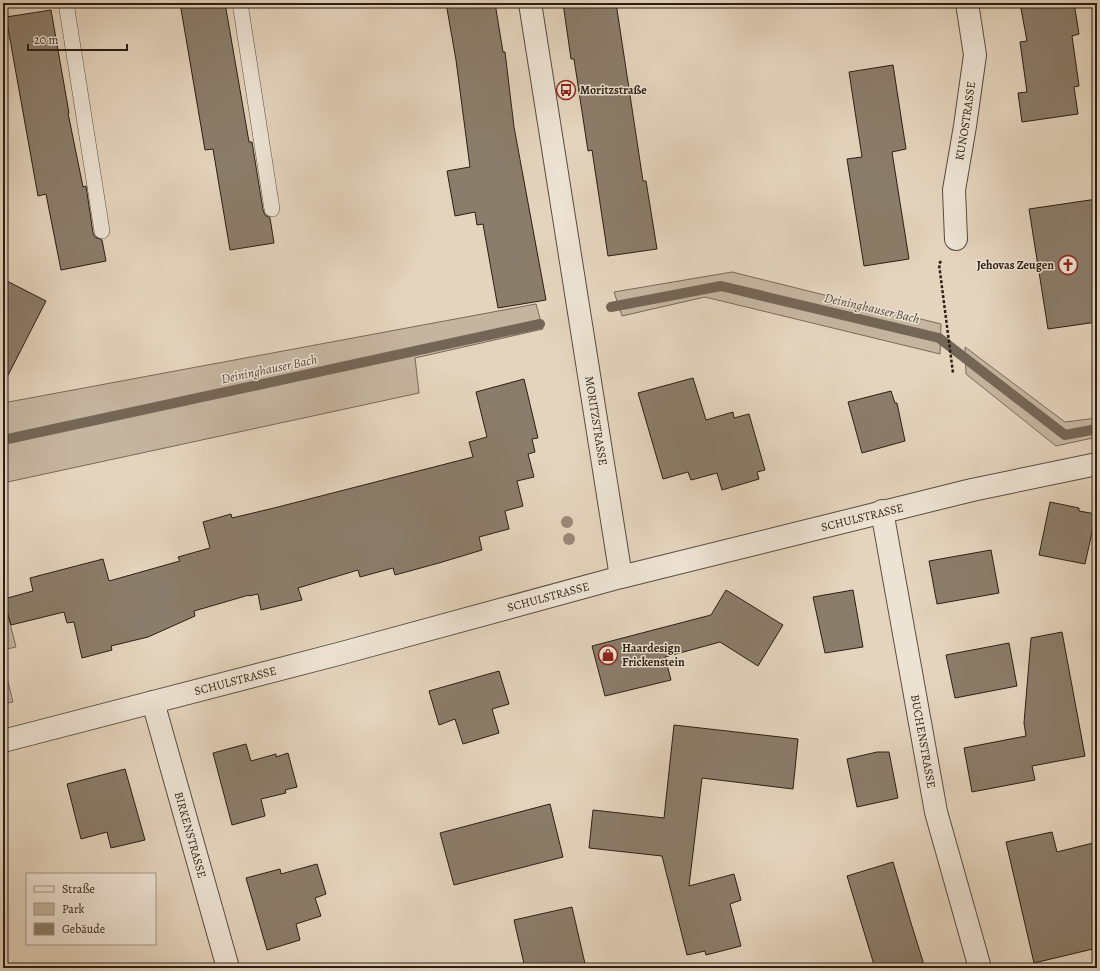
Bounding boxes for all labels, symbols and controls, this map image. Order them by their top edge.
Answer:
scale bar [28,26,127,52]
text: 20 m [34,32,58,48]
bus stop icon: Moritzstraße [555,79,577,101]
street label: KUNOSTRASSE [951,80,979,162]
place label: Moritzstraße [580,82,647,98]
church icon: Jehovas Zeugen [1057,254,1079,276]
place label: Jehovas Zeugen [977,257,1054,273]
water label: Deininghauser Bach [823,289,921,327]
water label: Deininghauser Bach [220,351,318,387]
street label: MORITZSTRASSE [581,375,611,467]
street label: SCHULSTRASSE [819,499,905,535]
street label: SCHULSTRASSE [505,578,591,616]
place label: Haardesign Frickenstein [622,640,685,670]
shop icon: Haardesign Frickenstein [597,644,619,666]
street label: SCHULSTRASSE [192,662,278,699]
street label: BUCHENSTRASSE [907,693,940,789]
street label: BIRKENSTRASSE [171,790,210,880]
legend [26,873,156,945]
text: Straße [62,881,95,897]
text: Park [62,901,85,917]
text: Gebäude [62,921,105,937]

